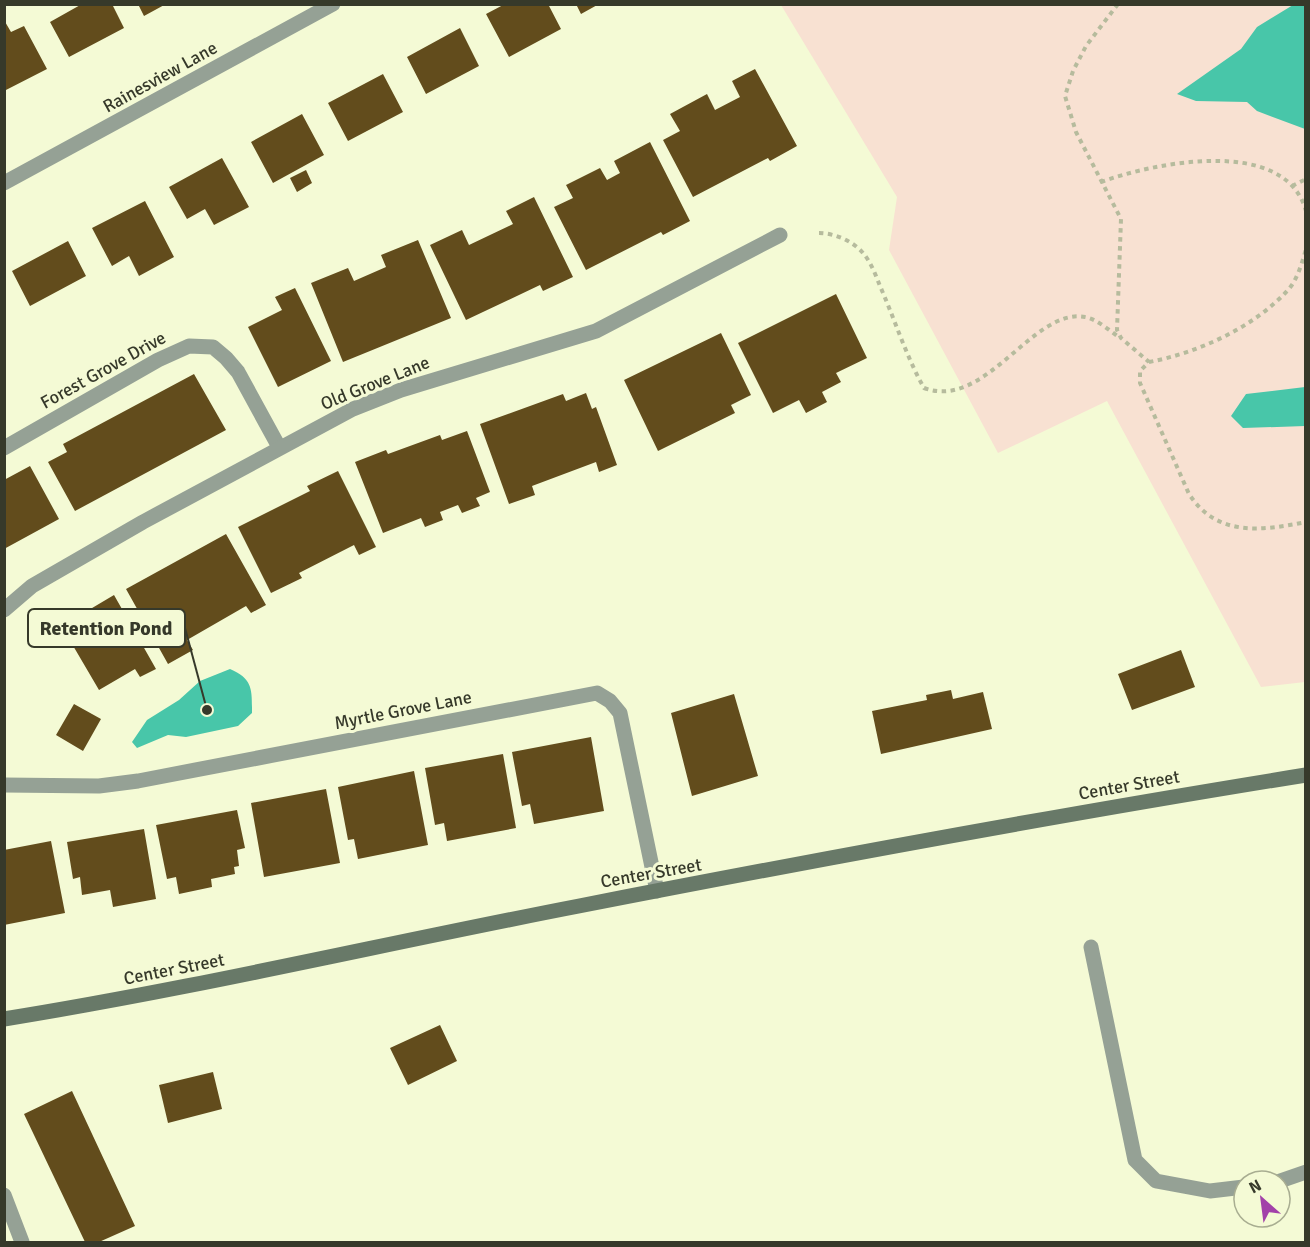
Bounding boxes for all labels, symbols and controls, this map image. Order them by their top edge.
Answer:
street label: Rainesview Lane [99,37,221,117]
street label: Forest Grove Drive [36,326,170,414]
street label: Old Grove Lane [317,351,433,415]
callout: Retention Pond [28,609,185,647]
text: Retention Pond [40,616,173,641]
street label: Myrtle Grove Lane [332,686,474,734]
street label: Center Street [1077,765,1181,805]
street label: Center Street [599,853,703,893]
street label: Center Street [122,948,226,990]
north arrow [1232,1169,1292,1229]
text: N [1246,1175,1265,1198]

